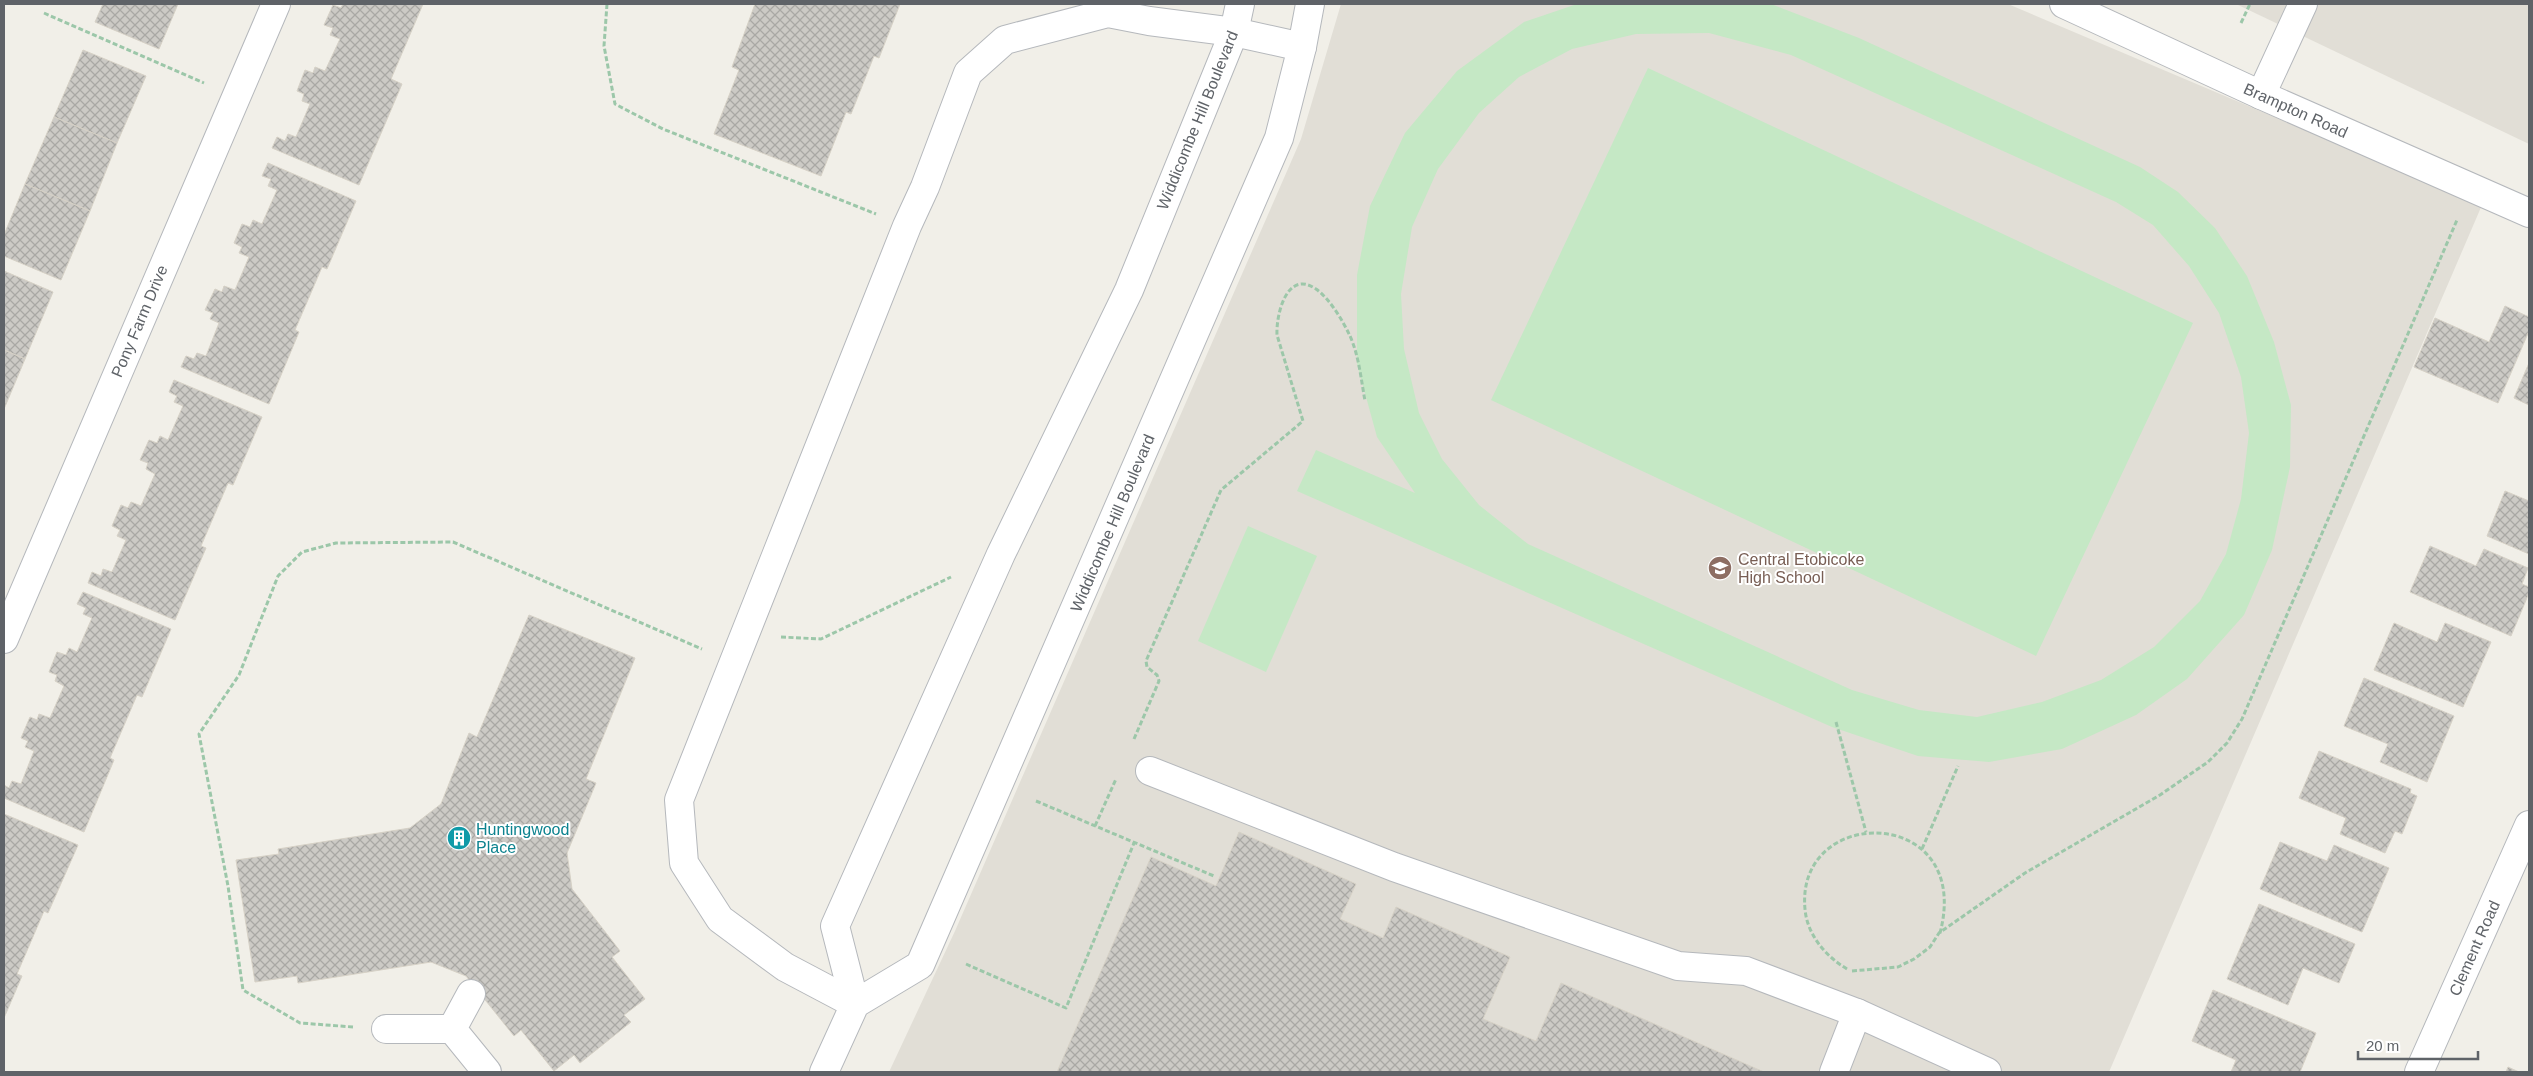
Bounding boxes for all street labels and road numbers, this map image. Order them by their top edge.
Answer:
street label: Widdicombe Hill Boulevard [1154,28,1241,212]
street label: Brampton Road [2241,80,2350,141]
street label: Pony Farm Drive [108,263,171,380]
street label: Widdicombe Hill Boulevard [1067,432,1158,615]
street label: Clement Road [2446,898,2503,998]

